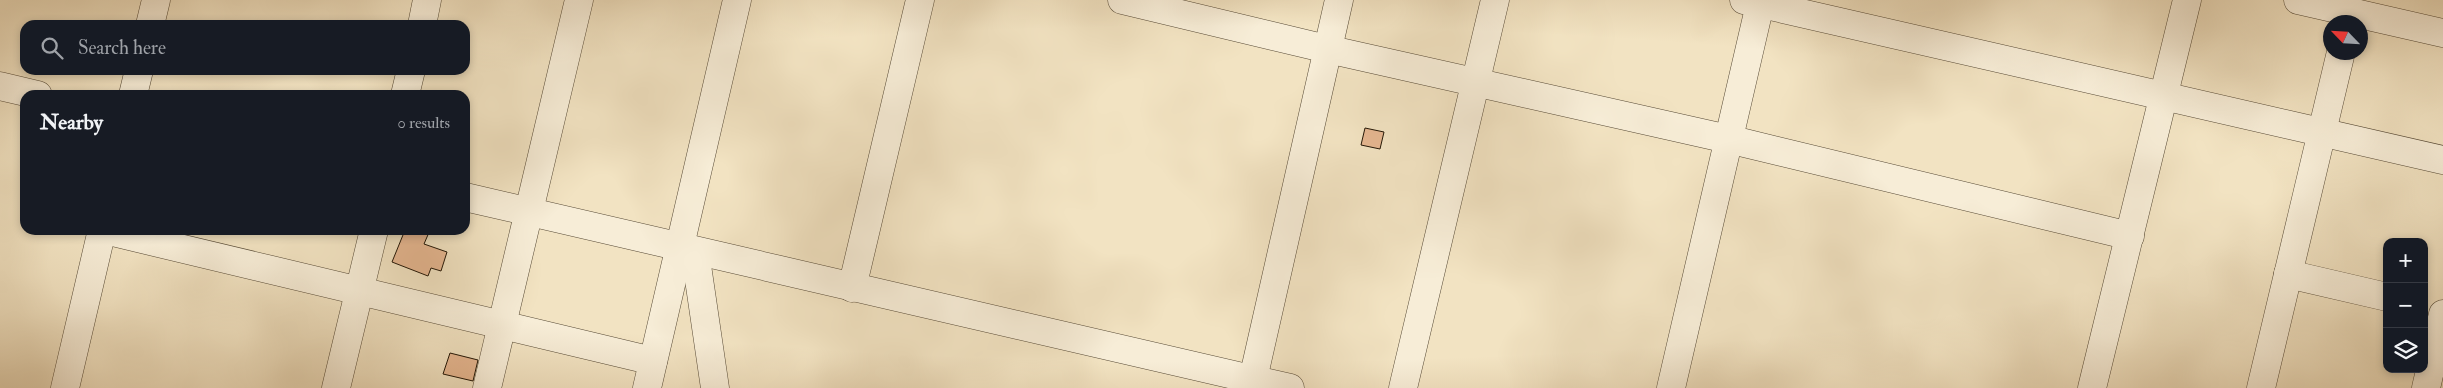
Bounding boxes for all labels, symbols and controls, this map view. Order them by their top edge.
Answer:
north arrow [2323,15,2368,60]
search box [20,20,470,75]
icon: search [38,34,66,62]
text: Search here [78,36,166,60]
text: Nearby [40,109,103,136]
text: 0 results [397,113,450,133]
map controls [2383,238,2428,373]
button: + [2383,238,2428,283]
button: − [2383,283,2428,328]
button: layers [2383,328,2428,373]

